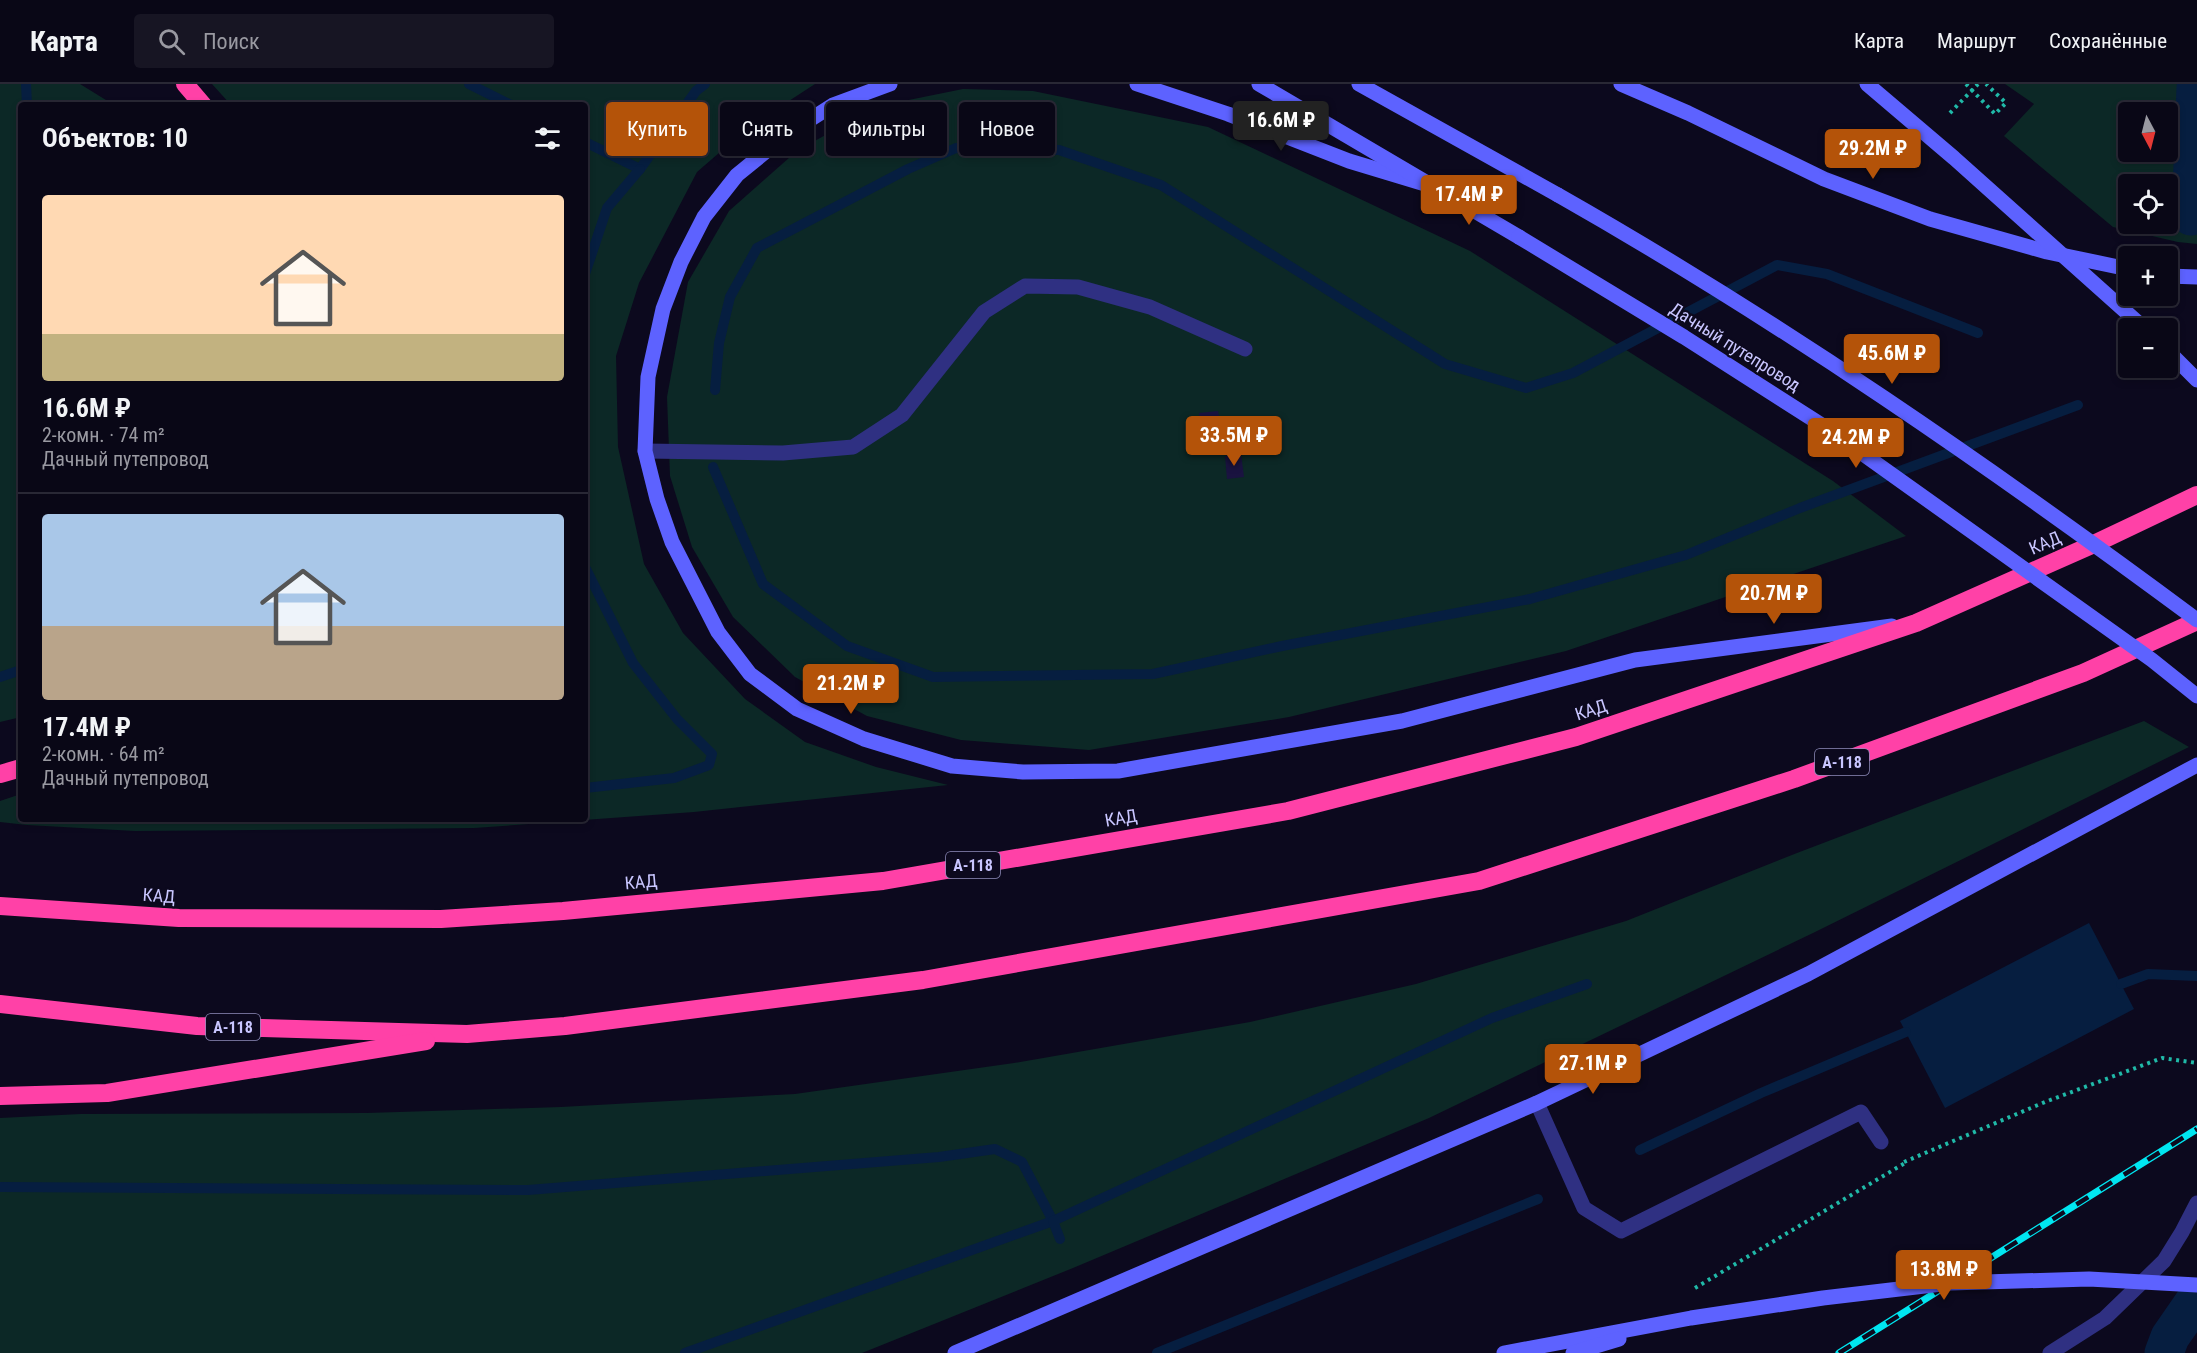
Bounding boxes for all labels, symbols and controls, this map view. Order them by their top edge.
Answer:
search box [134,14,554,68]
text: Карта [30,25,98,58]
icon: search [155,25,188,58]
text: Поиск [203,29,260,54]
text: Карта [1854,29,1904,53]
text: Маршрут [1937,29,2016,53]
text: Сохранённые [2049,29,2167,53]
pin: 16.6M ₽ [1226,101,1336,152]
chip: Купить [606,102,708,156]
chip: Снять [720,102,814,156]
chip: Фильтры [826,102,947,156]
chip: Новое [959,102,1055,156]
north arrow [2118,102,2178,162]
map controls [2118,102,2178,378]
text: 16.6M ₽ [1247,108,1315,132]
icon: filters [531,122,564,155]
text: Объектов: 10 [42,123,188,153]
pin: 29.2M ₽ [1818,129,1928,180]
text: 29.2M ₽ [1839,136,1907,160]
button: locate [2118,174,2178,234]
pin: 17.4M ₽ [1414,175,1524,226]
text: 17.4M ₽ [1435,182,1503,206]
icon: home [249,234,357,342]
button: + [2118,246,2178,306]
street label: Дачный путепровод [1666,298,1805,395]
button: − [2118,318,2178,378]
pin: 45.6M ₽ [1837,334,1947,385]
text: 45.6M ₽ [1858,341,1926,365]
text: 16.6M ₽ [42,393,131,423]
pin: 33.5M ₽ [1179,416,1289,467]
pin: 24.2M ₽ [1801,418,1911,469]
text: 2-комн. · 74 m² [42,423,165,447]
text: 33.5M ₽ [1200,423,1268,447]
text: 24.2M ₽ [1822,425,1890,449]
text: Дачный путепровод [42,447,209,471]
street label: КАД [2026,526,2064,559]
icon: home [249,553,357,661]
pin: 20.7M ₽ [1719,574,1829,625]
text: 20.7M ₽ [1740,581,1808,605]
pin: 21.2M ₽ [796,664,906,715]
text: 21.2M ₽ [817,671,885,695]
street label: КАД [1572,694,1610,725]
text: 17.4M ₽ [42,712,131,742]
text: 2-комн. · 64 m² [42,742,165,766]
road number: А-118 [1815,749,1869,775]
text: Дачный путепровод [42,766,209,790]
street label: КАД [1103,804,1139,831]
road number: А-118 [946,852,1000,878]
street label: КАД [624,870,658,893]
street label: КАД [142,884,176,907]
road number: А-118 [206,1014,260,1040]
pin: 27.1M ₽ [1538,1044,1648,1095]
text: 27.1M ₽ [1559,1051,1627,1075]
pin: 13.8M ₽ [1889,1250,1999,1301]
text: 13.8M ₽ [1910,1257,1978,1281]

